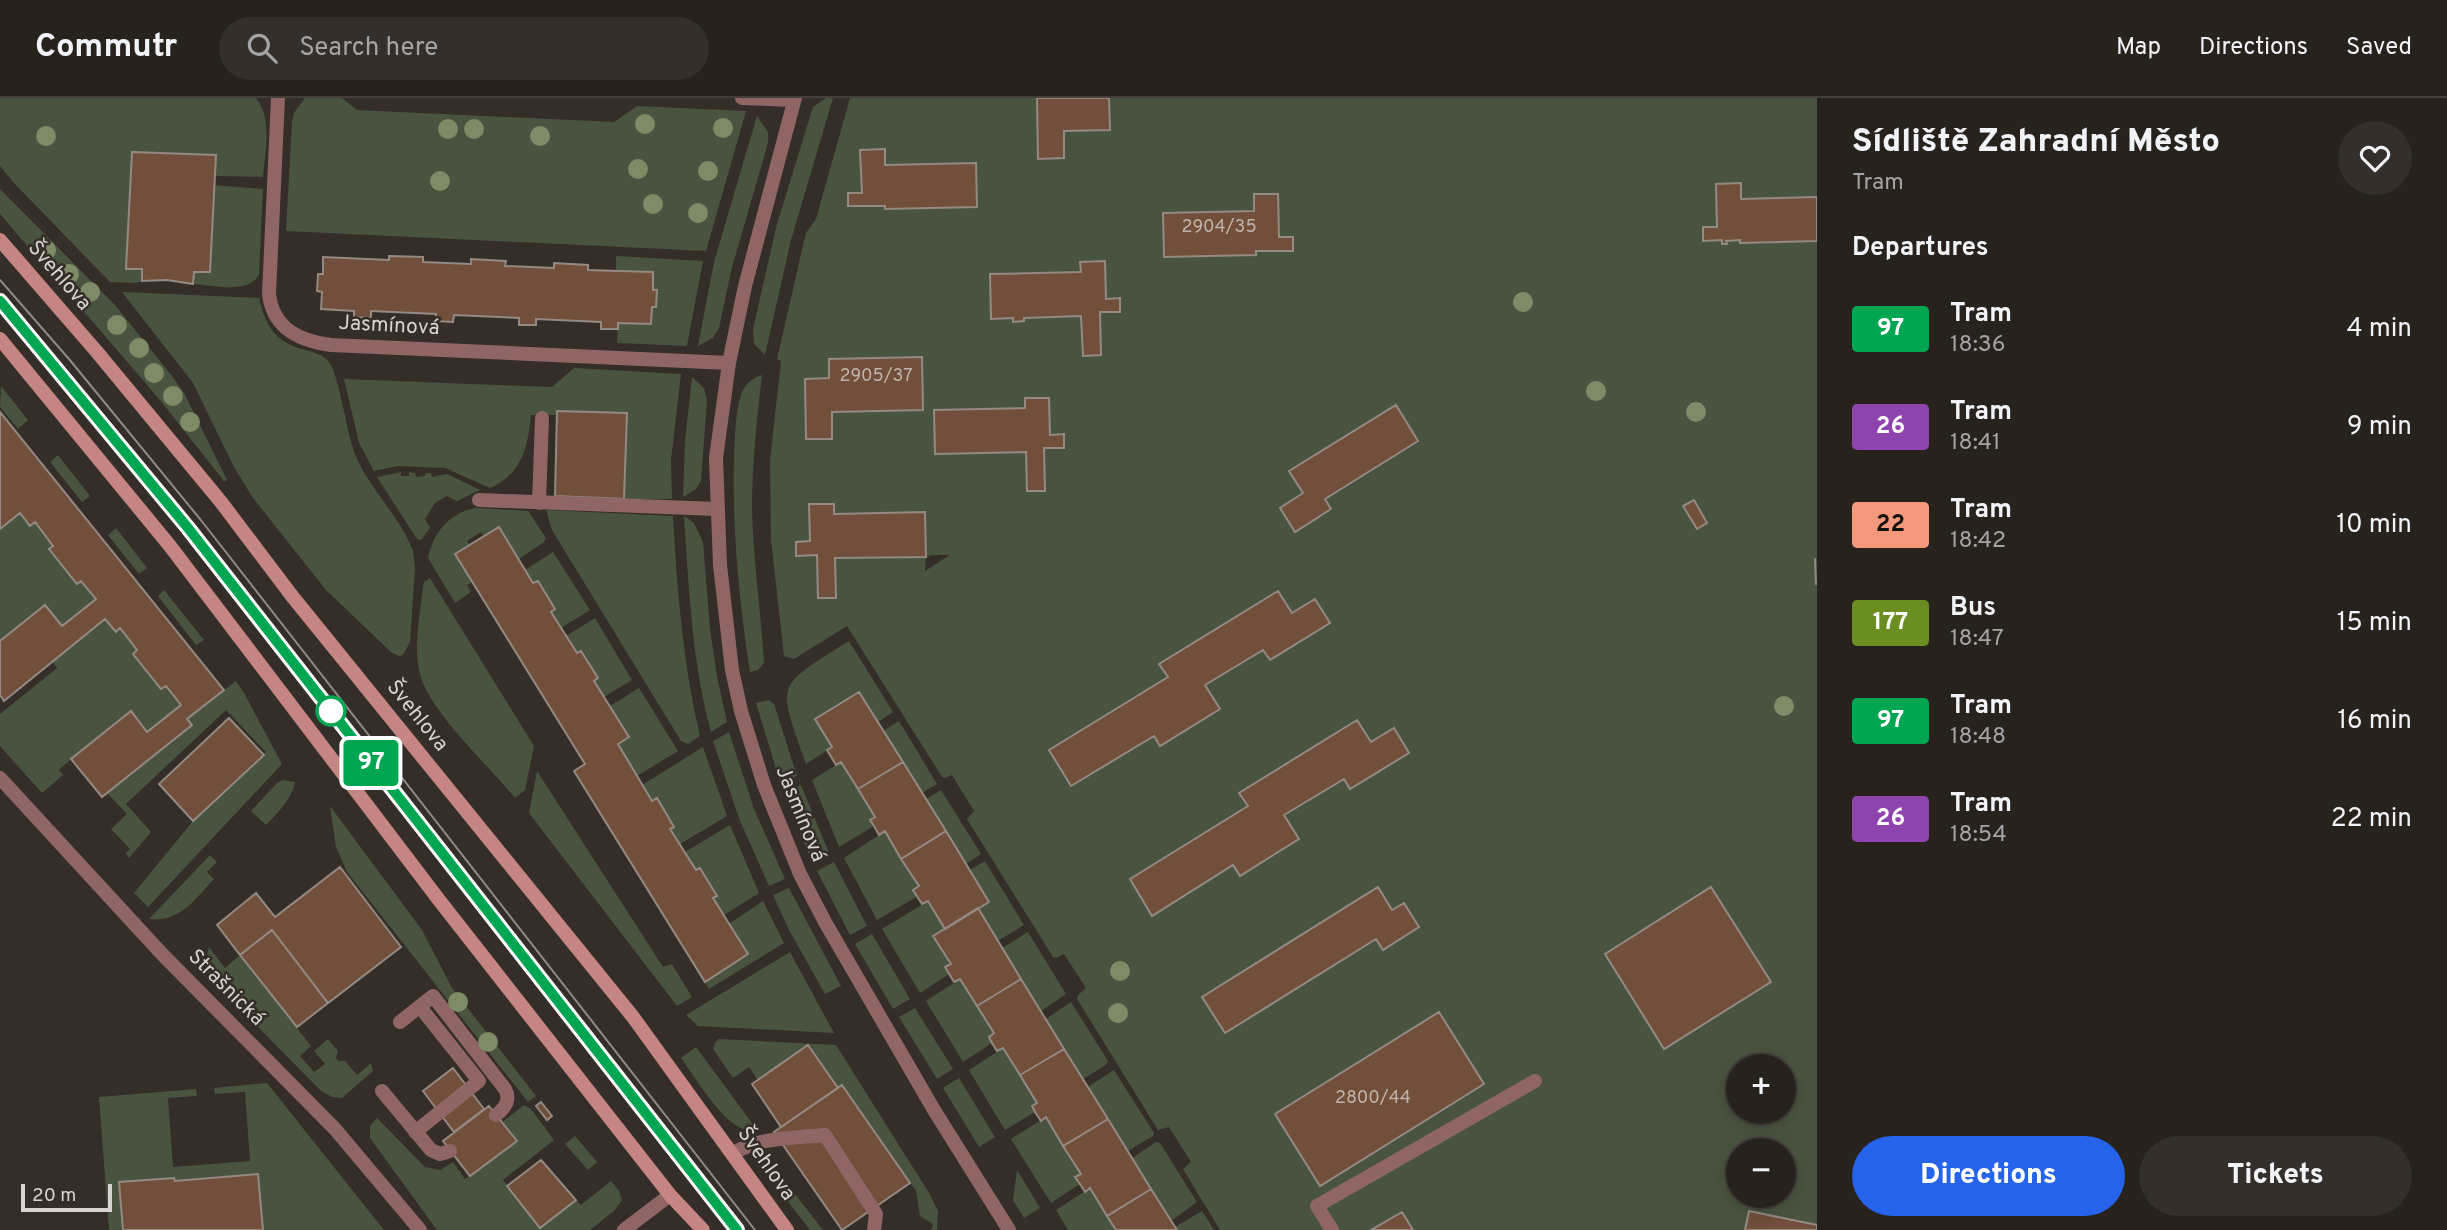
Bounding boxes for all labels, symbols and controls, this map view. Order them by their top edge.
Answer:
search box [219,17,709,80]
text: Commutr [35,27,177,69]
icon: search [243,29,281,67]
text: Search here [299,32,438,65]
text: Map [2116,33,2161,63]
text: Directions [2199,33,2308,63]
text: Saved [2346,33,2412,63]
button: heart [2338,121,2412,195]
text: Sídliště Zahradní Město [1852,122,2220,164]
text: Tram [1852,169,1904,198]
house number: 2904/35 [1181,216,1257,239]
text: Departures [1852,232,1989,265]
street label: Švehlova [21,235,98,317]
text: Tram [1950,298,2012,331]
street label: Jasmínová [338,310,440,342]
text: 4 min [2346,313,2412,346]
text: 97 [1877,314,1904,344]
text: 18:36 [1950,331,2005,360]
house number: 2905/37 [839,365,913,388]
text: Tram [1950,396,2012,429]
text: 9 min [2347,411,2412,444]
text: 26 [1876,412,1905,442]
text: 18:41 [1950,429,2001,458]
text: Tram [1950,494,2012,527]
text: 10 min [2336,509,2412,542]
text: 22 [1876,510,1905,540]
text: 18:42 [1950,527,2006,556]
text: Bus [1950,592,1996,625]
text: 15 min [2337,607,2412,640]
text: 177 [1873,608,1908,638]
text: 18:47 [1950,625,2004,654]
street label: Švehlova [380,674,455,757]
text: Tram [1950,690,2012,723]
unlabelled marker [316,696,346,726]
text: 16 min [2337,705,2412,738]
text: 97 [1877,706,1904,736]
text: 18:48 [1950,723,2006,752]
line badge: 97 [340,740,402,786]
text: 97 [357,748,385,778]
street label: Jasmínová [769,762,831,866]
text: Tram [1950,788,2012,821]
text: 22 min [2331,803,2412,836]
text: 26 [1876,804,1905,834]
text: 18:54 [1950,821,2007,850]
street label: Strašnická [182,944,270,1032]
map controls [1726,1054,1796,1208]
button: + [1726,1054,1796,1124]
house number: 2800/44 [1335,1087,1411,1110]
street label: Švehlova [731,1121,802,1206]
button: Directions [1852,1136,2125,1216]
button: Tickets [2139,1136,2412,1216]
button: − [1726,1138,1796,1208]
scale bar [21,1181,112,1213]
text: 20 m [32,1184,76,1208]

